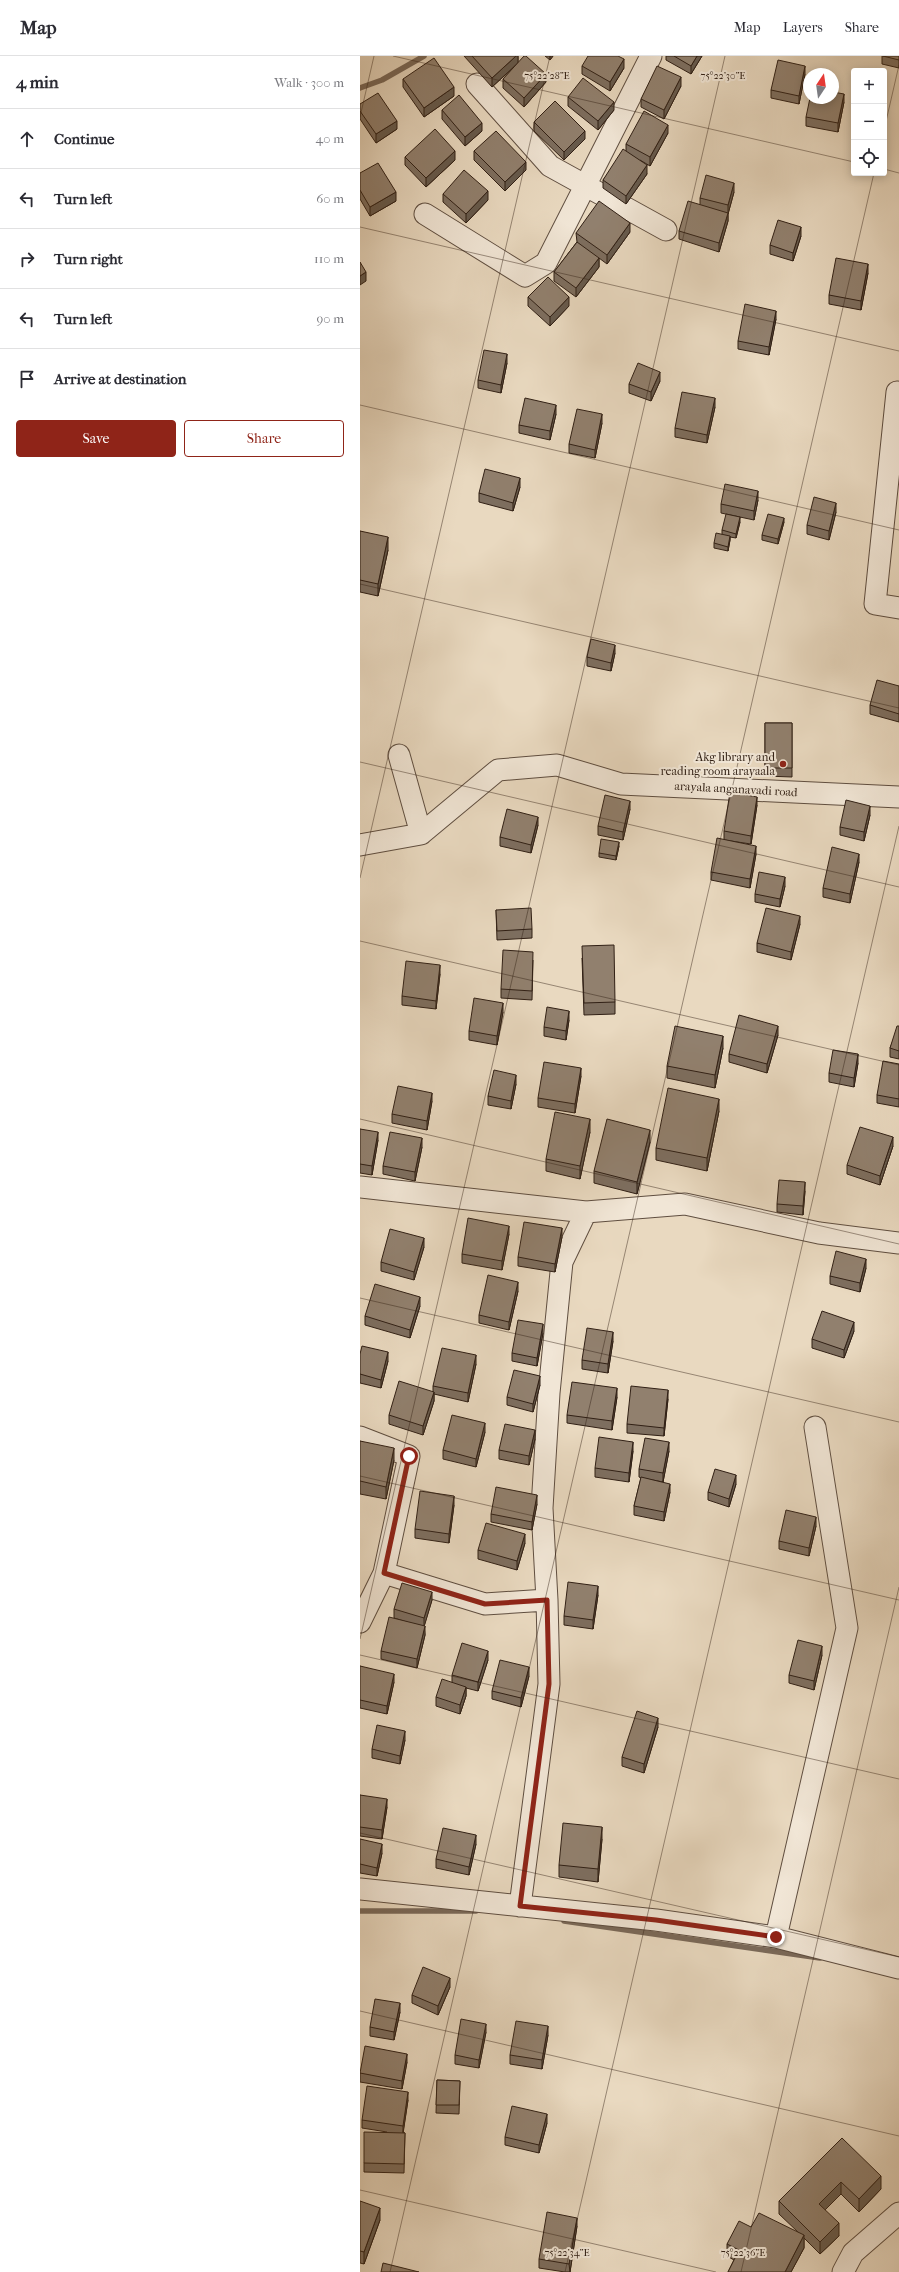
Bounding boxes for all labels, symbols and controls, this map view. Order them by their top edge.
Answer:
text: Map [20,17,56,39]
text: Map [734,19,761,36]
text: Layers [783,19,823,36]
text: Share [845,19,879,36]
north arrow [803,68,839,104]
map controls [851,68,887,176]
button: + [851,68,887,104]
text: 75°22'28"E [524,70,570,82]
text: 75°22'30"E [701,70,745,82]
text: 4 min [16,72,59,92]
text: Walk · 300 m [274,75,344,90]
button: − [851,104,887,140]
icon: ahead [16,128,38,150]
text: Continue [54,130,114,148]
text: 40 m [316,131,344,146]
button: locate [851,140,887,176]
icon: left [16,188,38,210]
text: Turn left [54,190,112,208]
text: 60 m [316,191,344,206]
icon: right [16,248,38,270]
text: Turn right [54,250,123,268]
text: 110 m [314,251,344,266]
icon: left [16,308,38,330]
text: Turn left [54,310,112,328]
text: 90 m [316,311,344,326]
icon: arrive [16,368,38,390]
text: Arrive at destination [54,370,186,388]
button: Save [16,420,176,457]
button: Share [184,420,344,457]
place label: Akg library and reading room arayaala [661,750,775,778]
marker: Akg library and reading room arayaala [778,759,788,769]
street label: arayala anganavadi road [674,779,798,799]
route start [400,1447,418,1465]
route end [767,1928,785,1946]
text: 75°22'34"E [544,2247,590,2259]
text: 75°22'36"E [721,2247,765,2259]

